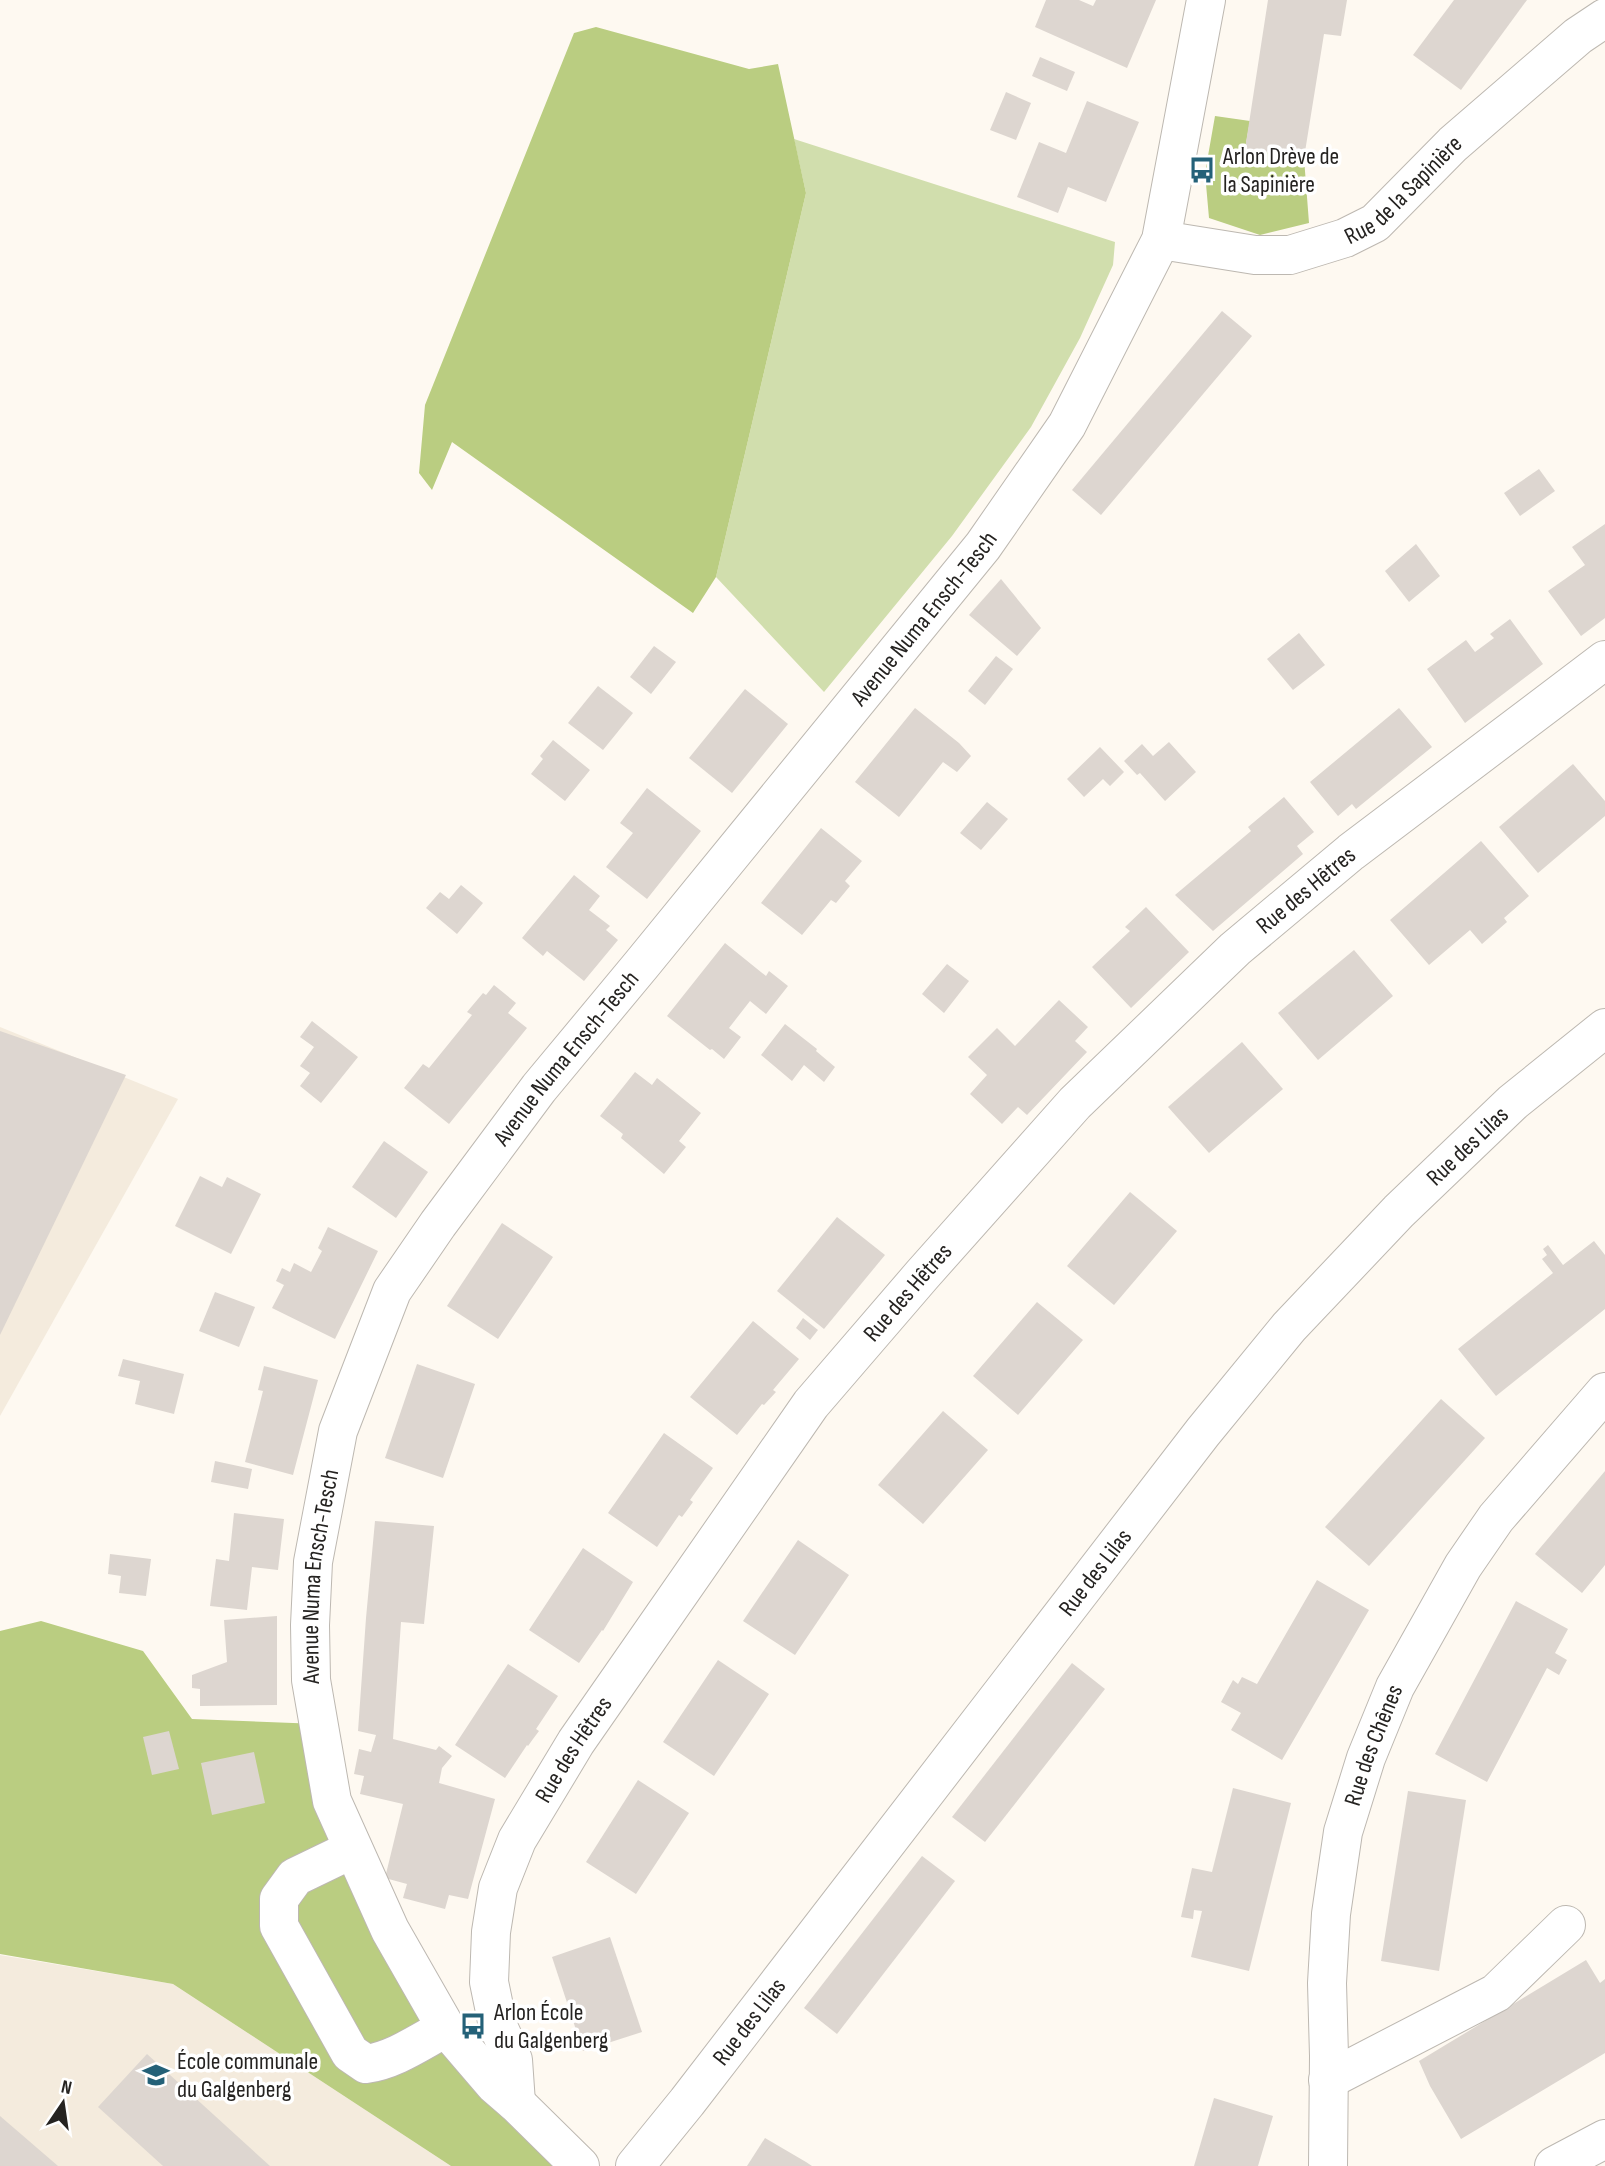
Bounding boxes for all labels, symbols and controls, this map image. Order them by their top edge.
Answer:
street label: Rue de la Sapinière [1340,129,1468,250]
place label: Arlon Drève de la Sapinière [1222,142,1339,199]
bus stop icon: Arlon Drève de la Sapinière [1187,155,1217,185]
street label: Avenue Numa Ensch-Tesch [844,526,1003,712]
street label: Rue des Hêtres [1250,840,1361,940]
street label: Avenue Numa Ensch-Tesch [486,965,645,1152]
street label: Rue des Lilas [1420,1100,1514,1192]
street label: Rue des Hêtres [857,1237,958,1347]
street label: Avenue Numa Ensch-Tesch [296,1467,345,1685]
street label: Rue des Lilas [1052,1523,1138,1622]
street label: Rue des Chênes [1338,1680,1409,1809]
street label: Rue des Hêtres [528,1691,618,1808]
street label: Rue des Lilas [706,1972,792,2071]
place label: Arlon École du Galgenberg [493,1998,608,2055]
bus stop icon: Arlon École du Galgenberg [458,2011,488,2041]
place label: École communale du Galgenberg [177,2047,318,2104]
school or university icon: École communale du Galgenberg [141,2060,171,2090]
north arrow [28,2068,98,2138]
text: N [59,2076,74,2100]

